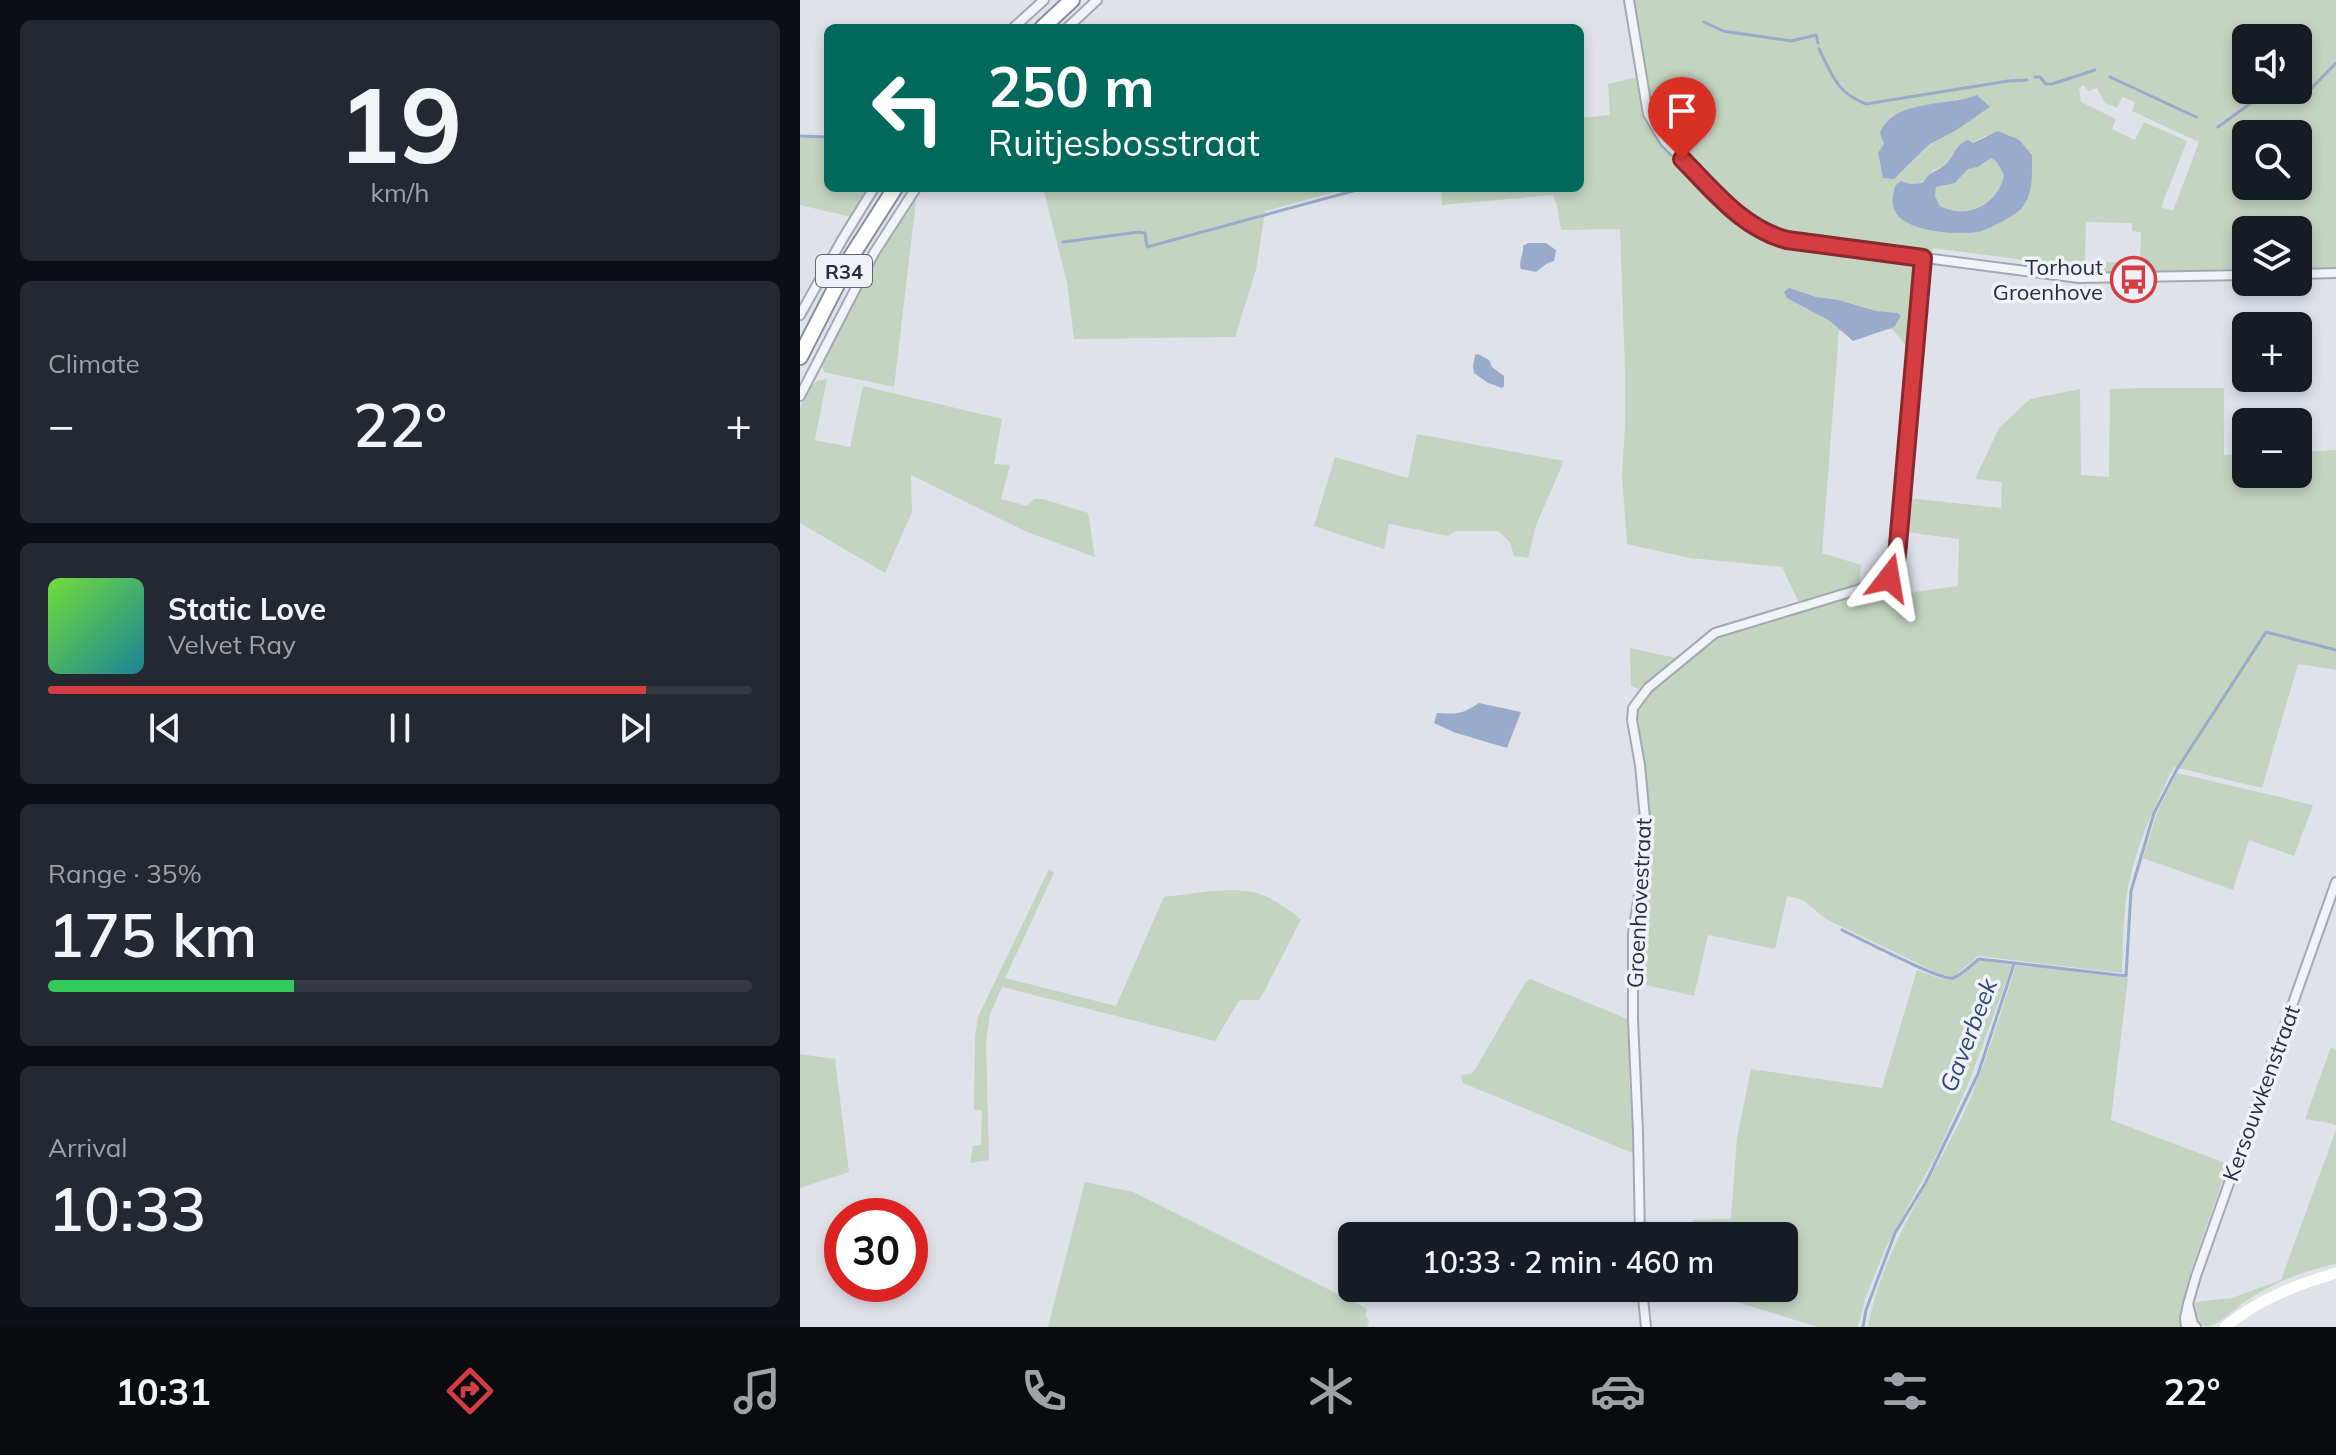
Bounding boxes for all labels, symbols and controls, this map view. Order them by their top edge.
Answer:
map controls [2232,24,2312,488]
button: sound [2232,24,2312,104]
text: 250 m [988,51,1155,121]
icon: left [856,56,960,160]
text: 19 [338,58,462,189]
pin [1648,77,1716,159]
icon: arrive [1660,89,1704,133]
text: Ruitjesbosstraat [988,120,1260,165]
button: search [2232,120,2312,200]
text: km/h [371,176,429,209]
button: layers [2232,216,2312,296]
place label: Torhout Groenhove [1993,253,2103,306]
road number: R34 [816,255,872,287]
bus stop icon: Torhout Groenhove [2110,256,2158,304]
button: + [2232,312,2312,392]
text: Climate [48,347,140,380]
text: 22° [353,387,447,462]
text: − [48,397,74,452]
text: + [726,397,752,452]
button: − [2232,408,2312,488]
position arrow [1847,536,1931,620]
text: Static Love [168,590,326,628]
text: Velvet Ray [168,628,296,661]
icon: previous [143,706,187,750]
icon: pause [378,706,422,750]
icon: next [613,706,657,750]
street label: Groenhovestraat [1621,817,1657,989]
text: Range · 35% [48,857,202,890]
text: 175 km [48,897,257,972]
water label: Gaverbeek [1933,973,2004,1096]
street label: Kersouwkenstraat [2216,1001,2306,1185]
text: Arrival [48,1131,128,1164]
text: 10:33 [48,1171,206,1246]
speed limit sign: 30 [824,1198,928,1302]
text: 10:33 · 2 min · 460 m [1422,1243,1714,1281]
icon: directions [442,1363,498,1419]
icon: music [729,1363,785,1419]
icon: phone [1016,1363,1072,1419]
icon: climate [1303,1363,1359,1419]
icon: car [1590,1363,1646,1419]
icon: filters [1877,1363,1933,1419]
text: 10:31 [115,1369,211,1414]
text: 22° [2164,1369,2220,1414]

